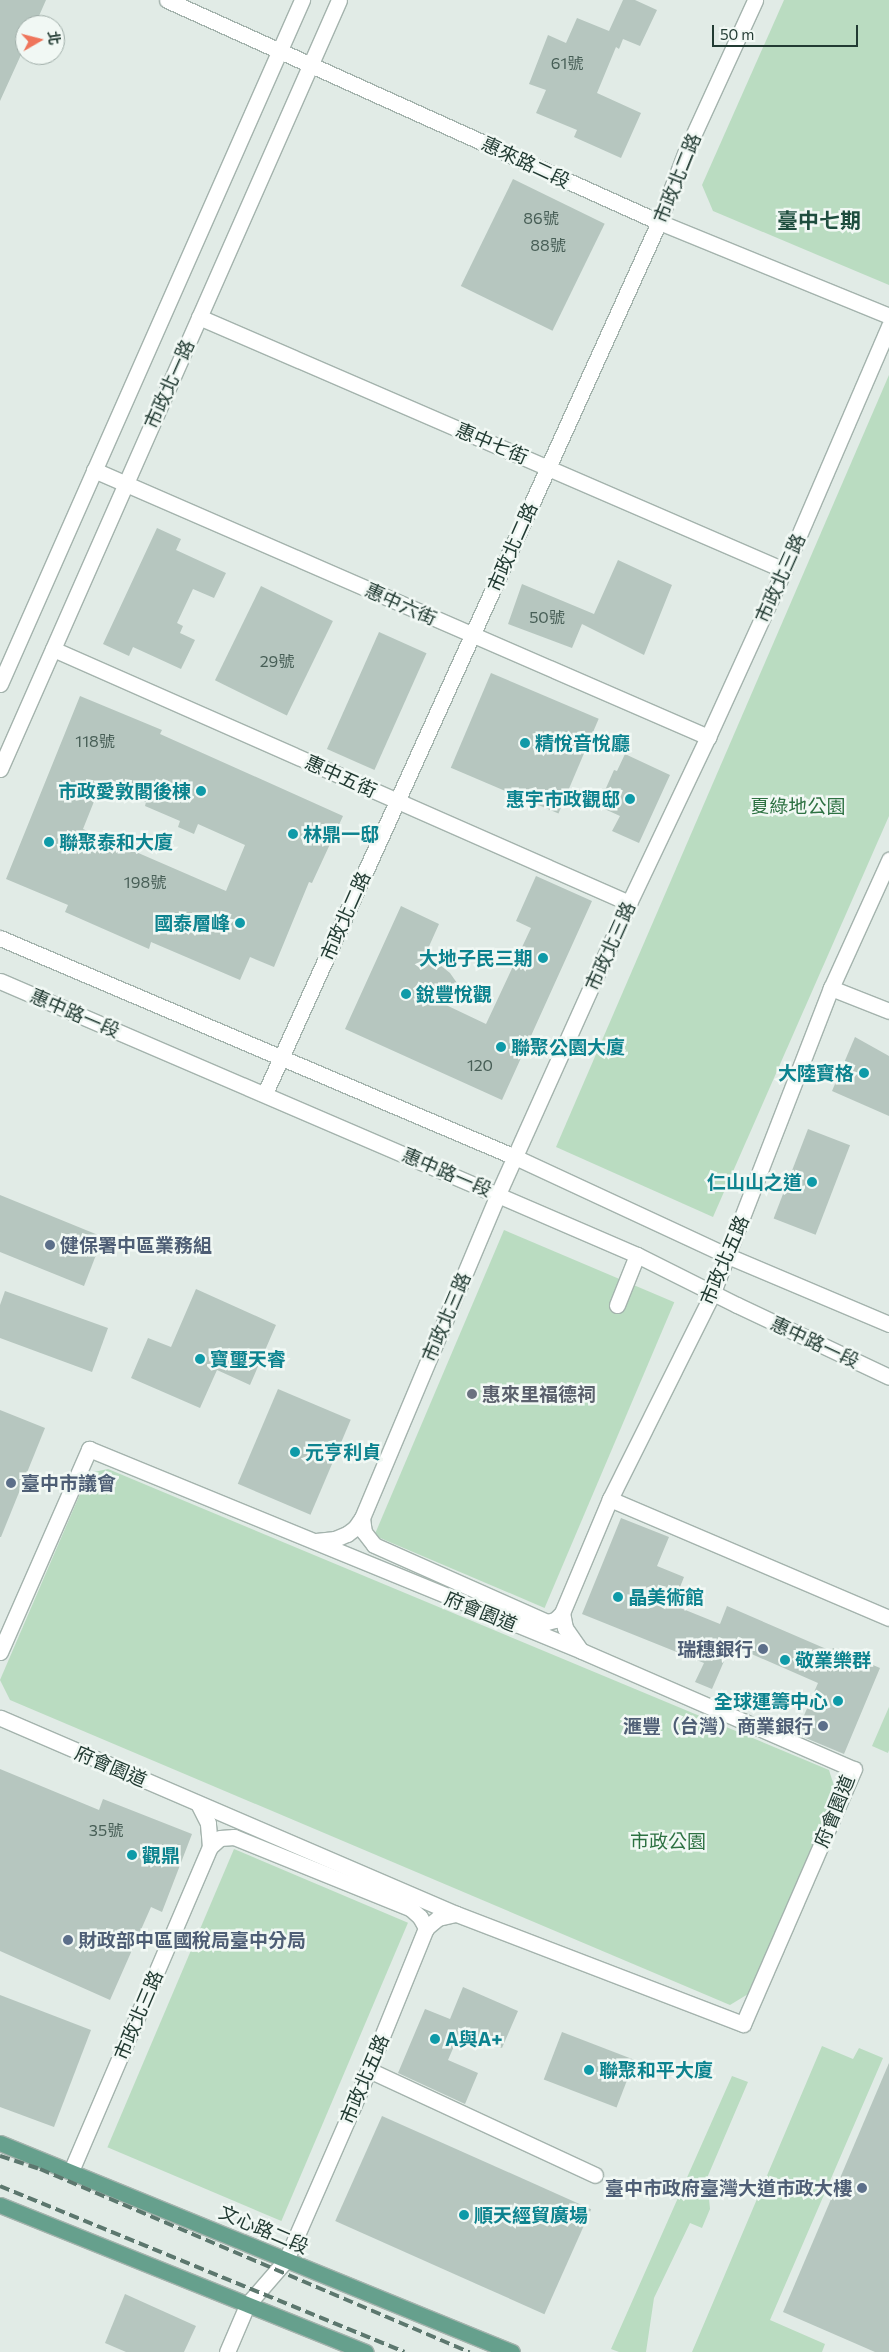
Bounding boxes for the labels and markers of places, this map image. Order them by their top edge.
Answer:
place label: 精悅音悅廳 [535,732,630,754]
marker: 精悅音悅廳 [519,737,531,749]
place label: 市政愛敦閣後棟 [58,780,191,802]
marker: 市政愛敦閣後棟 [195,785,207,797]
place label: 惠宇市政觀邸 [506,788,620,810]
marker: 惠宇市政觀邸 [624,793,636,805]
place label: 林鼎一邸 [303,823,379,845]
marker: 林鼎一邸 [287,828,299,840]
place label: 聯聚泰和大廈 [59,831,173,853]
marker: 聯聚泰和大廈 [43,836,55,848]
place label: 國泰層峰 [154,912,230,934]
marker: 國泰層峰 [234,917,246,929]
place label: 大地子民三期 [419,947,533,969]
marker: 大地子民三期 [537,952,549,964]
place label: 銳豐悅觀 [416,983,492,1005]
marker: 銳豐悅觀 [400,988,412,1000]
place label: 聯聚公園大廈 [511,1036,625,1058]
marker: 聯聚公園大廈 [495,1041,507,1053]
place label: 大陸寶格 [778,1062,854,1084]
marker: 大陸寶格 [858,1067,870,1079]
place label: 仁山山之道 [707,1171,802,1193]
marker: 仁山山之道 [806,1176,818,1188]
place label: 健保署中區業務組 [60,1234,212,1256]
marker: 健保署中區業務組 [44,1239,56,1251]
place label: 寶璽天睿 [210,1348,286,1370]
marker: 寶璽天睿 [194,1353,206,1365]
place label: 惠來里福德祠 [482,1383,596,1405]
marker: 惠來里福德祠 [466,1388,478,1400]
place label: 元亨利貞 [305,1441,381,1463]
marker: 元亨利貞 [289,1446,301,1458]
place label: 臺中市議會 [21,1472,116,1494]
marker: 臺中市議會 [5,1477,17,1489]
place label: 晶美術館 [628,1586,704,1608]
marker: 晶美術館 [612,1591,624,1603]
place label: 瑞穗銀行 [677,1638,753,1660]
marker: 瑞穗銀行 [757,1643,769,1655]
place label: 敬業樂群 [795,1649,871,1671]
marker: 敬業樂群 [779,1654,791,1666]
place label: 全球運籌中心 [714,1690,828,1712]
marker: 全球運籌中心 [832,1695,844,1707]
place label: 滙豐（台灣）商業銀行 [623,1715,813,1737]
marker: 滙豐（台灣）商業銀行 [817,1720,829,1732]
place label: 觀鼎 [142,1844,180,1866]
marker: 觀鼎 [126,1849,138,1861]
place label: 財政部中區國稅局臺中分局 [78,1929,306,1951]
marker: 財政部中區國稅局臺中分局 [62,1934,74,1946]
place label: A與A+ [445,2028,503,2050]
marker: A與A+ [429,2033,441,2045]
place label: 聯聚和平大廈 [599,2059,713,2081]
marker: 聯聚和平大廈 [583,2064,595,2076]
place label: 臺中市政府臺灣大道市政大樓 [605,2177,852,2199]
marker: 臺中市政府臺灣大道市政大樓 [856,2182,868,2194]
place label: 順天經貿廣場 [474,2204,588,2226]
marker: 順天經貿廣場 [458,2209,470,2221]

